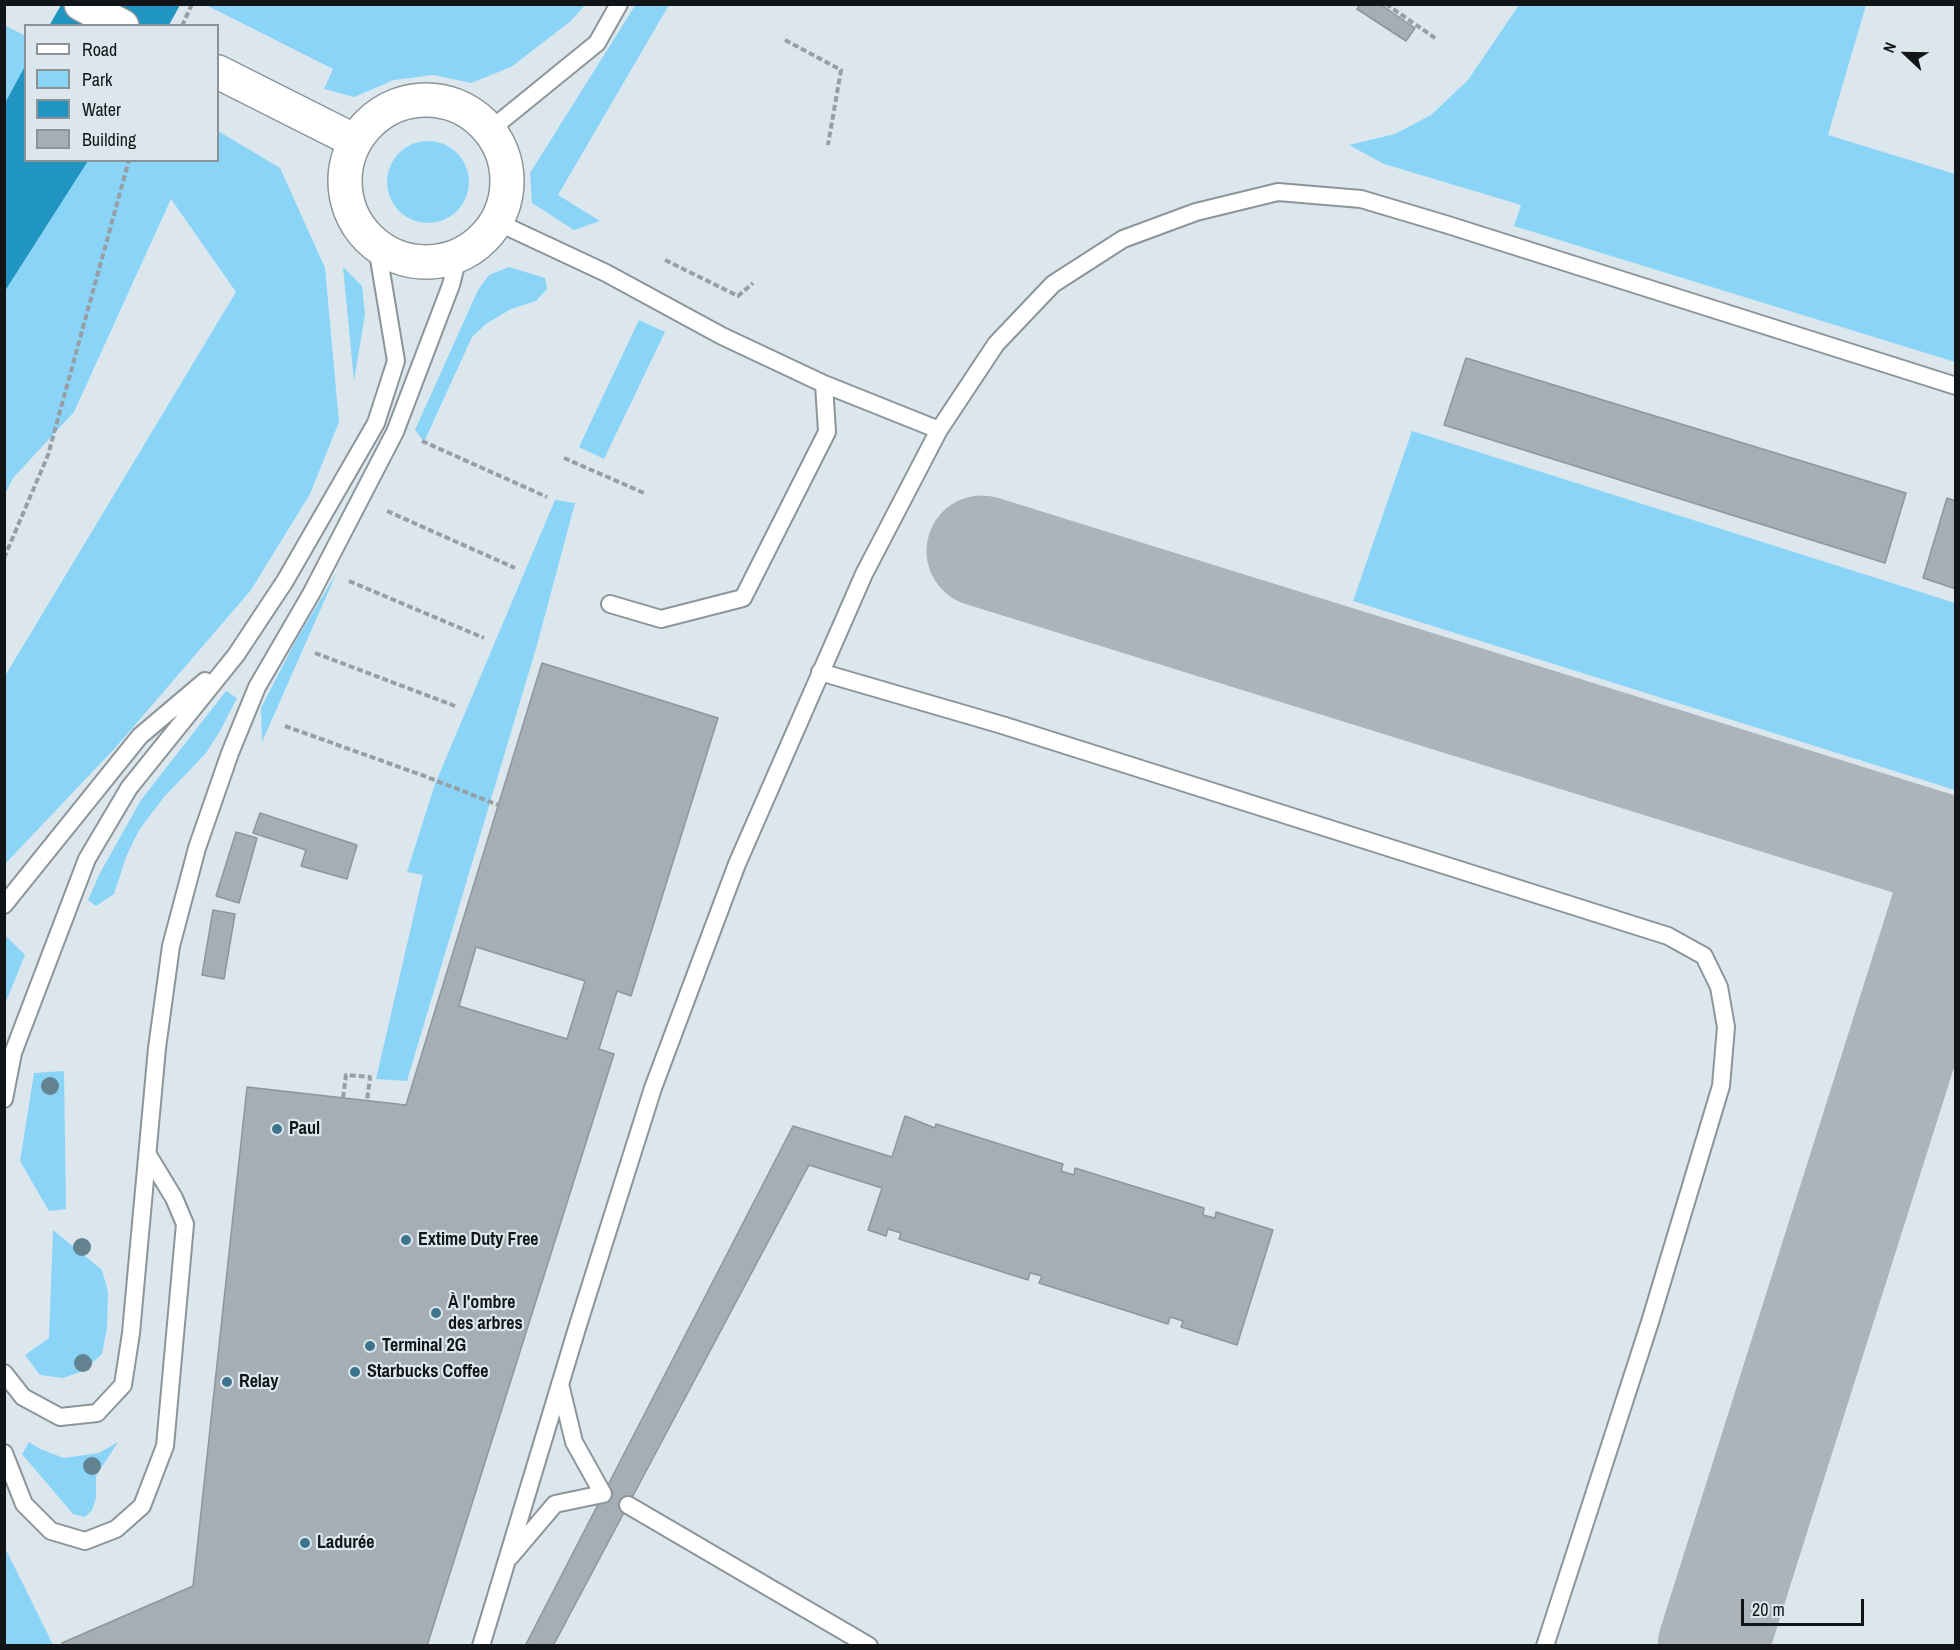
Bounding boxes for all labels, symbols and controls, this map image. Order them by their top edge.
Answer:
legend [24,24,219,162]
north arrow [1876,24,1936,84]
text: Road [82,37,117,62]
text: N [1877,39,1901,56]
text: Park [82,67,112,92]
text: Water [82,97,121,122]
text: Building [82,127,136,152]
place label: Paul [289,1118,320,1140]
marker: Paul [270,1122,284,1136]
place label: Extime Duty Free [418,1229,539,1251]
marker: Extime Duty Free [399,1233,413,1247]
place label: À l'ombre des arbres [448,1292,523,1334]
marker: À l'ombre des arbres [429,1306,443,1320]
place label: Terminal 2G [382,1335,466,1357]
marker: Terminal 2G [363,1339,377,1353]
place label: Starbucks Coffee [367,1361,488,1383]
marker: Starbucks Coffee [348,1365,362,1379]
place label: Relay [239,1371,278,1393]
marker: Relay [220,1375,234,1389]
place label: Ladurée [317,1532,374,1554]
marker: Ladurée [298,1536,312,1550]
scale bar [1744,1587,1867,1625]
text: 20 m [1752,1597,1785,1622]

